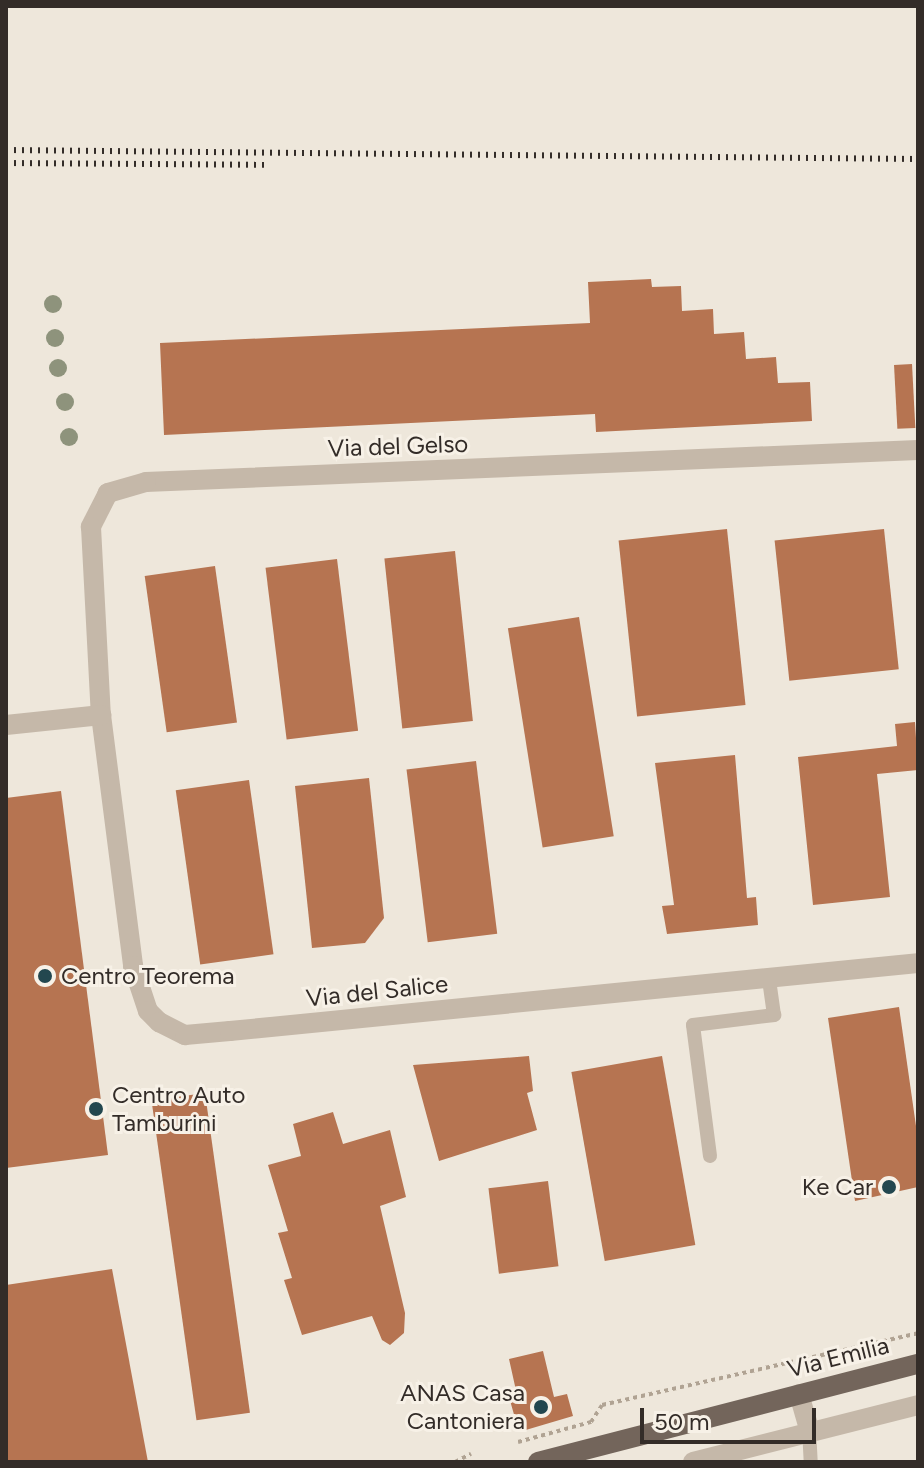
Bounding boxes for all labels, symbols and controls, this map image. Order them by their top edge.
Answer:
street label: Via del Gelso [327,429,469,463]
place label: Centro Teorema [61,962,235,990]
marker: Centro Teorema [36,967,54,985]
street label: Via del Salice [305,969,449,1013]
place label: Centro Auto Tamburini [112,1081,245,1137]
marker: Centro Auto Tamburini [87,1100,105,1118]
place label: Ke Car [802,1173,873,1201]
marker: Ke Car [880,1178,898,1196]
street label: Via Emilia [784,1330,892,1384]
place label: ANAS Casa Cantoniera [400,1379,525,1435]
scale bar [644,1392,820,1442]
marker: ANAS Casa Cantoniera [532,1398,550,1416]
text: 50 m [654,1407,710,1436]

